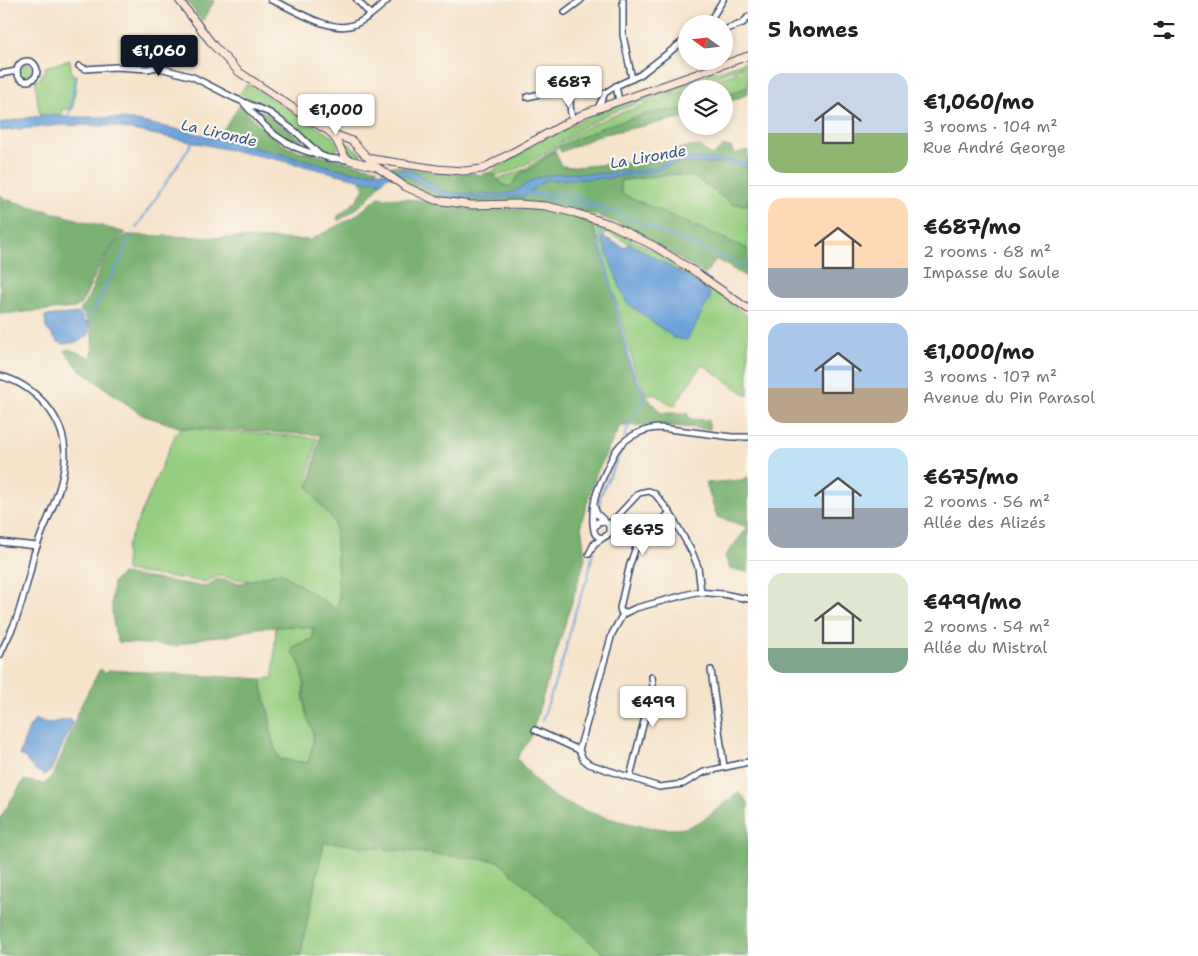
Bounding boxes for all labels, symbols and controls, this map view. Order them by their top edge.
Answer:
north arrow [678,15,732,70]
map controls [678,15,733,135]
text: 5 homes [768,16,859,44]
icon: filters [1150,16,1178,44]
pin: €1,060 [118,34,200,77]
text: €1,060 [132,40,186,61]
pin: €687 [539,66,599,108]
text: €687 [547,71,591,92]
button: layers [678,80,733,135]
text: €1,060/mo [923,88,1034,116]
icon: home [808,93,868,153]
pin: €1,000 [295,94,377,136]
text: €1,000 [309,99,363,120]
water label: La Lironde [179,115,259,151]
text: 3 rooms · 104 m² [923,116,1058,137]
text: Rue André George [923,137,1066,158]
water label: La Lironde [608,140,688,174]
text: €687/mo [923,213,1021,241]
icon: home [808,218,868,278]
text: 2 rooms · 68 m² [923,241,1051,262]
text: Impasse du Saule [923,262,1060,283]
text: €1,000/mo [923,338,1035,366]
icon: home [808,343,868,403]
text: 3 rooms · 107 m² [923,366,1057,387]
text: Avenue du Pin Parasol [923,387,1095,408]
text: €675/mo [923,463,1019,491]
icon: home [808,468,868,528]
text: 2 rooms · 56 m² [923,491,1050,512]
text: Allée des Alizés [923,512,1046,533]
pin: €675 [613,514,673,556]
text: €675 [622,519,664,540]
text: €499/mo [923,588,1022,616]
icon: home [808,593,868,653]
text: 2 rooms · 54 m² [923,616,1050,637]
text: Allée du Mistral [923,637,1047,658]
pin: €499 [623,686,683,728]
text: €499 [631,691,675,712]

